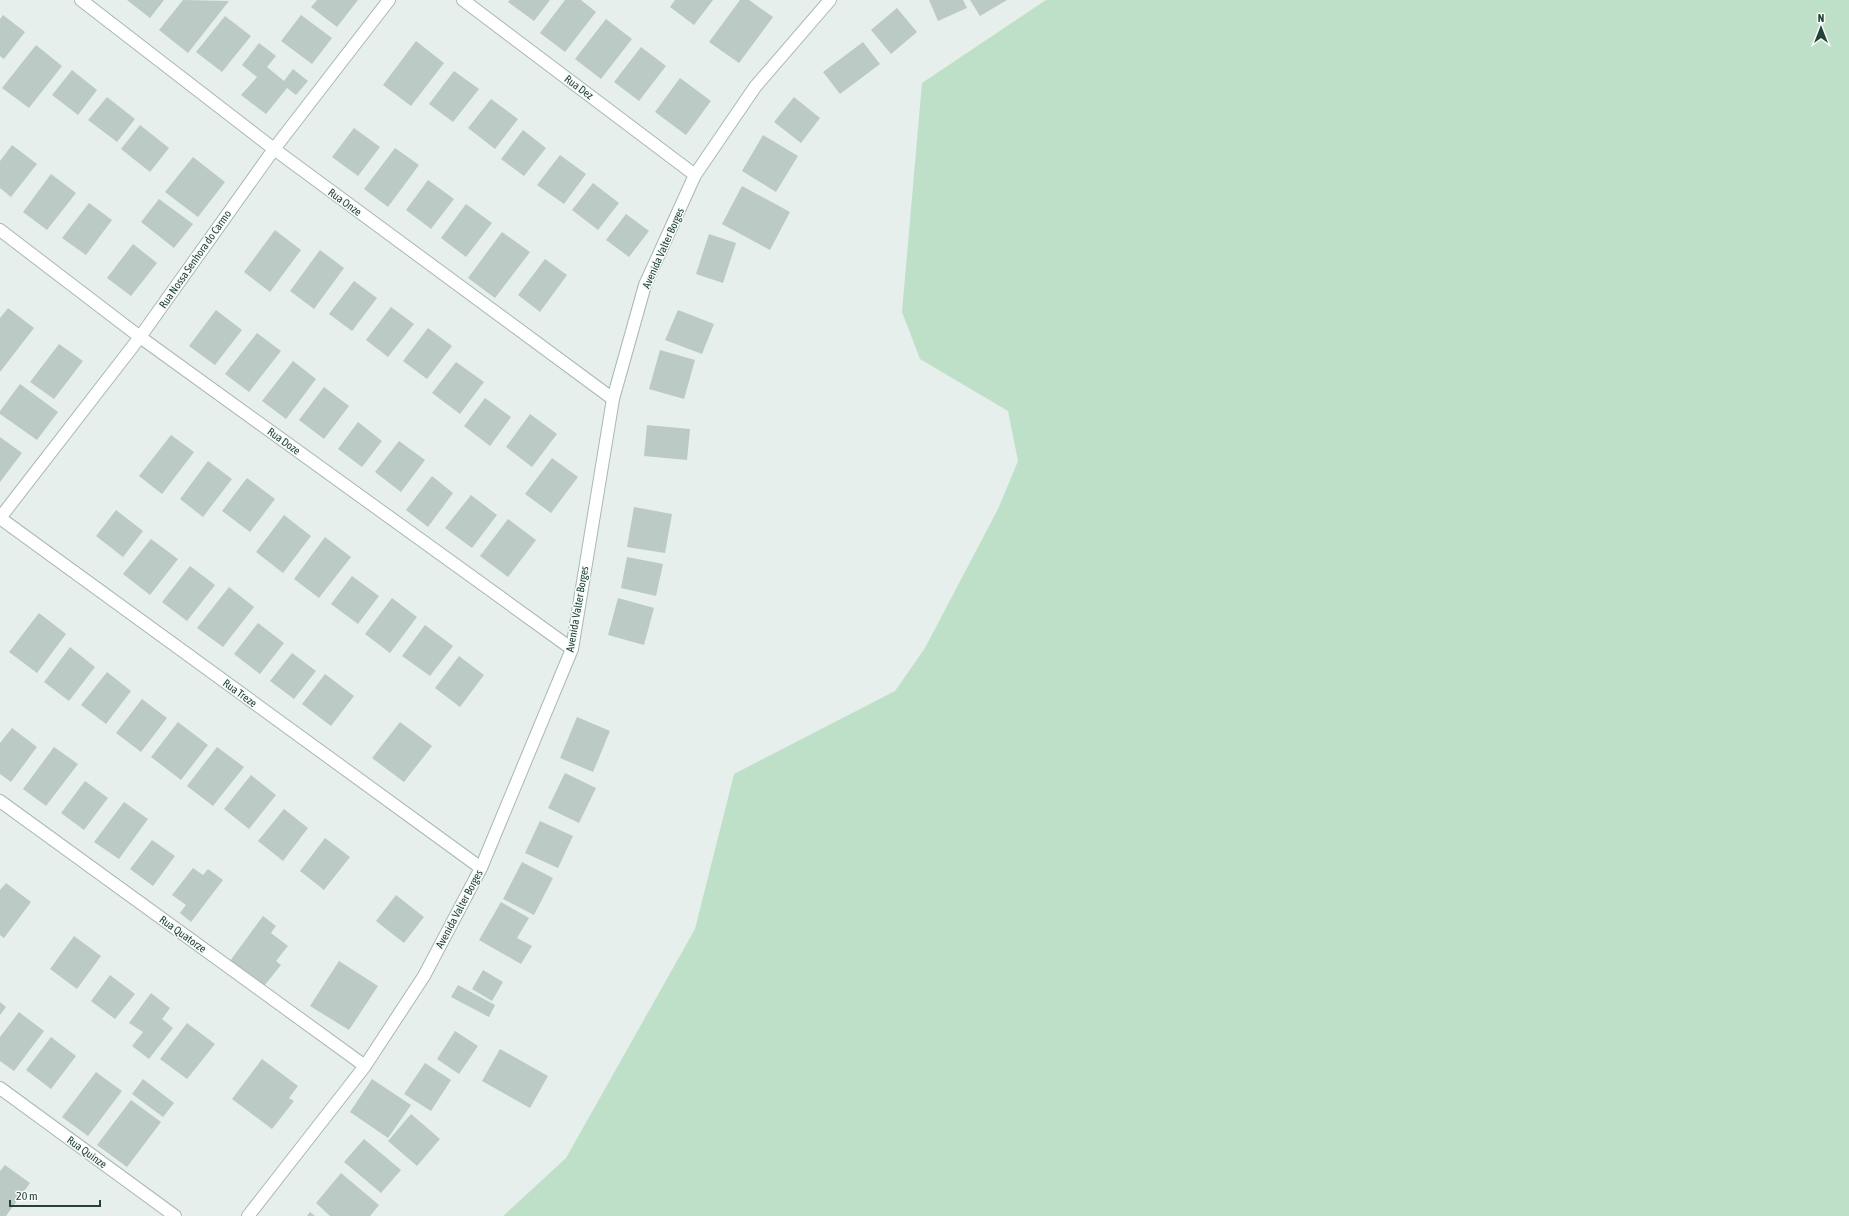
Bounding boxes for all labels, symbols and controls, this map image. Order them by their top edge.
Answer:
north arrow [1801,8,1841,48]
text: N [1818,12,1824,24]
street label: Rua Dez [562,72,596,102]
street label: Rua Onze [326,186,364,218]
street label: Avenida Valter Borges [640,206,686,290]
street label: Rua Nossa Senhora do Carmo [157,208,233,310]
street label: Rua Doze [265,425,303,457]
street label: Avenida Valter Borges [564,565,590,653]
street label: Rua Treze [221,677,259,709]
street label: Avenida Valter Borges [433,868,485,950]
street label: Rua Quatorze [157,913,209,955]
street label: Rua Quinze [65,1134,109,1170]
scale bar [10,1182,100,1208]
text: 20 m [16,1189,38,1203]

